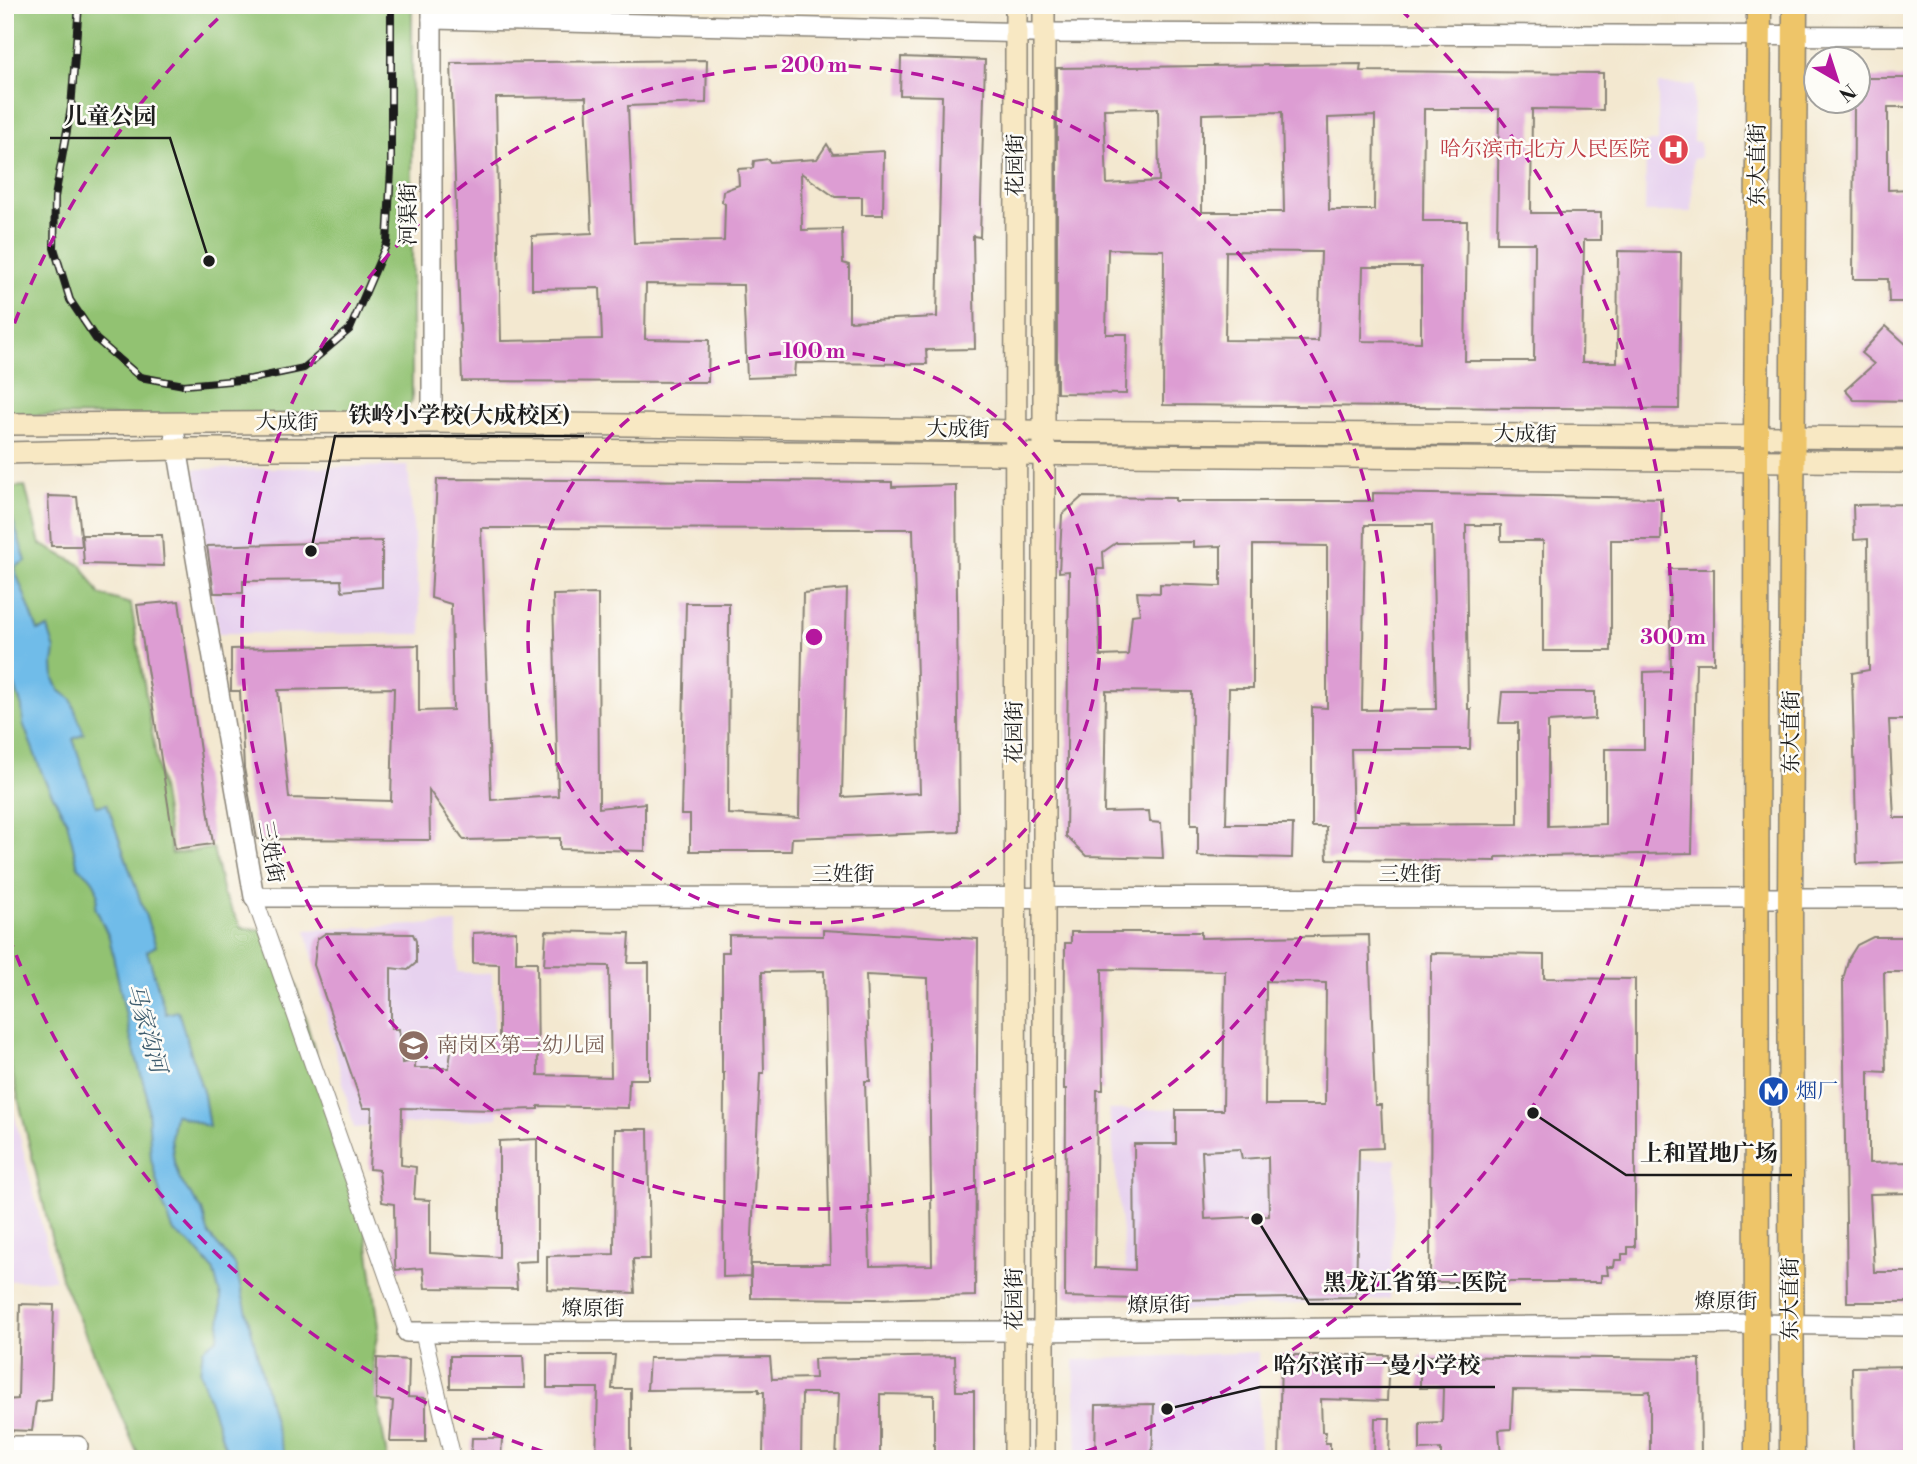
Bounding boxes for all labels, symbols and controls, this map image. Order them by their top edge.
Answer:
north arrow [1801,46,1871,116]
text: 200 m [781,53,847,79]
text: N [1834,78,1860,106]
callout: 儿童公园 [50,94,170,138]
text: 儿童公园 [64,103,156,131]
street label: 东大直街 [1745,123,1771,207]
hospital icon: 哈尔滨市北方人民医院 [1656,133,1690,167]
street label: 花园街 [1003,134,1029,197]
place label: 哈尔滨市北方人民医院 [1440,137,1650,163]
street label: 河渠街 [396,183,422,246]
text: 100 m [783,339,845,365]
callout: 铁岭小学校(大成校区) [335,392,584,436]
text: 铁岭小学校(大成校区) [348,402,570,430]
street label: 大成街 [256,410,319,436]
street label: 大成街 [926,416,990,444]
street label: 大成街 [1493,421,1557,449]
centre of rings [802,625,826,649]
text: 300 m [1640,625,1706,651]
street label: 东大直街 [1779,690,1805,774]
street label: 花园街 [1002,701,1028,764]
street label: 三姓街 [252,819,288,885]
street label: 三姓街 [812,862,875,888]
street label: 三姓街 [1379,862,1442,888]
water label: 马家沟河 [120,980,173,1080]
school or university icon: 南岗区第二幼儿园 [397,1029,431,1063]
place label: 南岗区第二幼儿园 [437,1033,605,1059]
metro station icon: 烟厂 [1756,1075,1790,1109]
place label: 烟厂 [1796,1079,1838,1105]
callout: 上和置地广场 [1626,1131,1792,1175]
text: 上和置地广场 [1640,1140,1778,1168]
street label: 东大直街 [1778,1257,1804,1341]
callout: 黑龙江省第二医院 [1309,1260,1521,1304]
street label: 花园街 [1002,1268,1028,1331]
text: 黑龙江省第二医院 [1323,1269,1507,1297]
street label: 燎原街 [1695,1289,1758,1315]
street label: 燎原街 [1127,1292,1191,1320]
street label: 燎原街 [562,1296,625,1322]
callout: 哈尔滨市一曼小学校 [1260,1343,1495,1387]
text: 哈尔滨市一曼小学校 [1274,1352,1481,1380]

